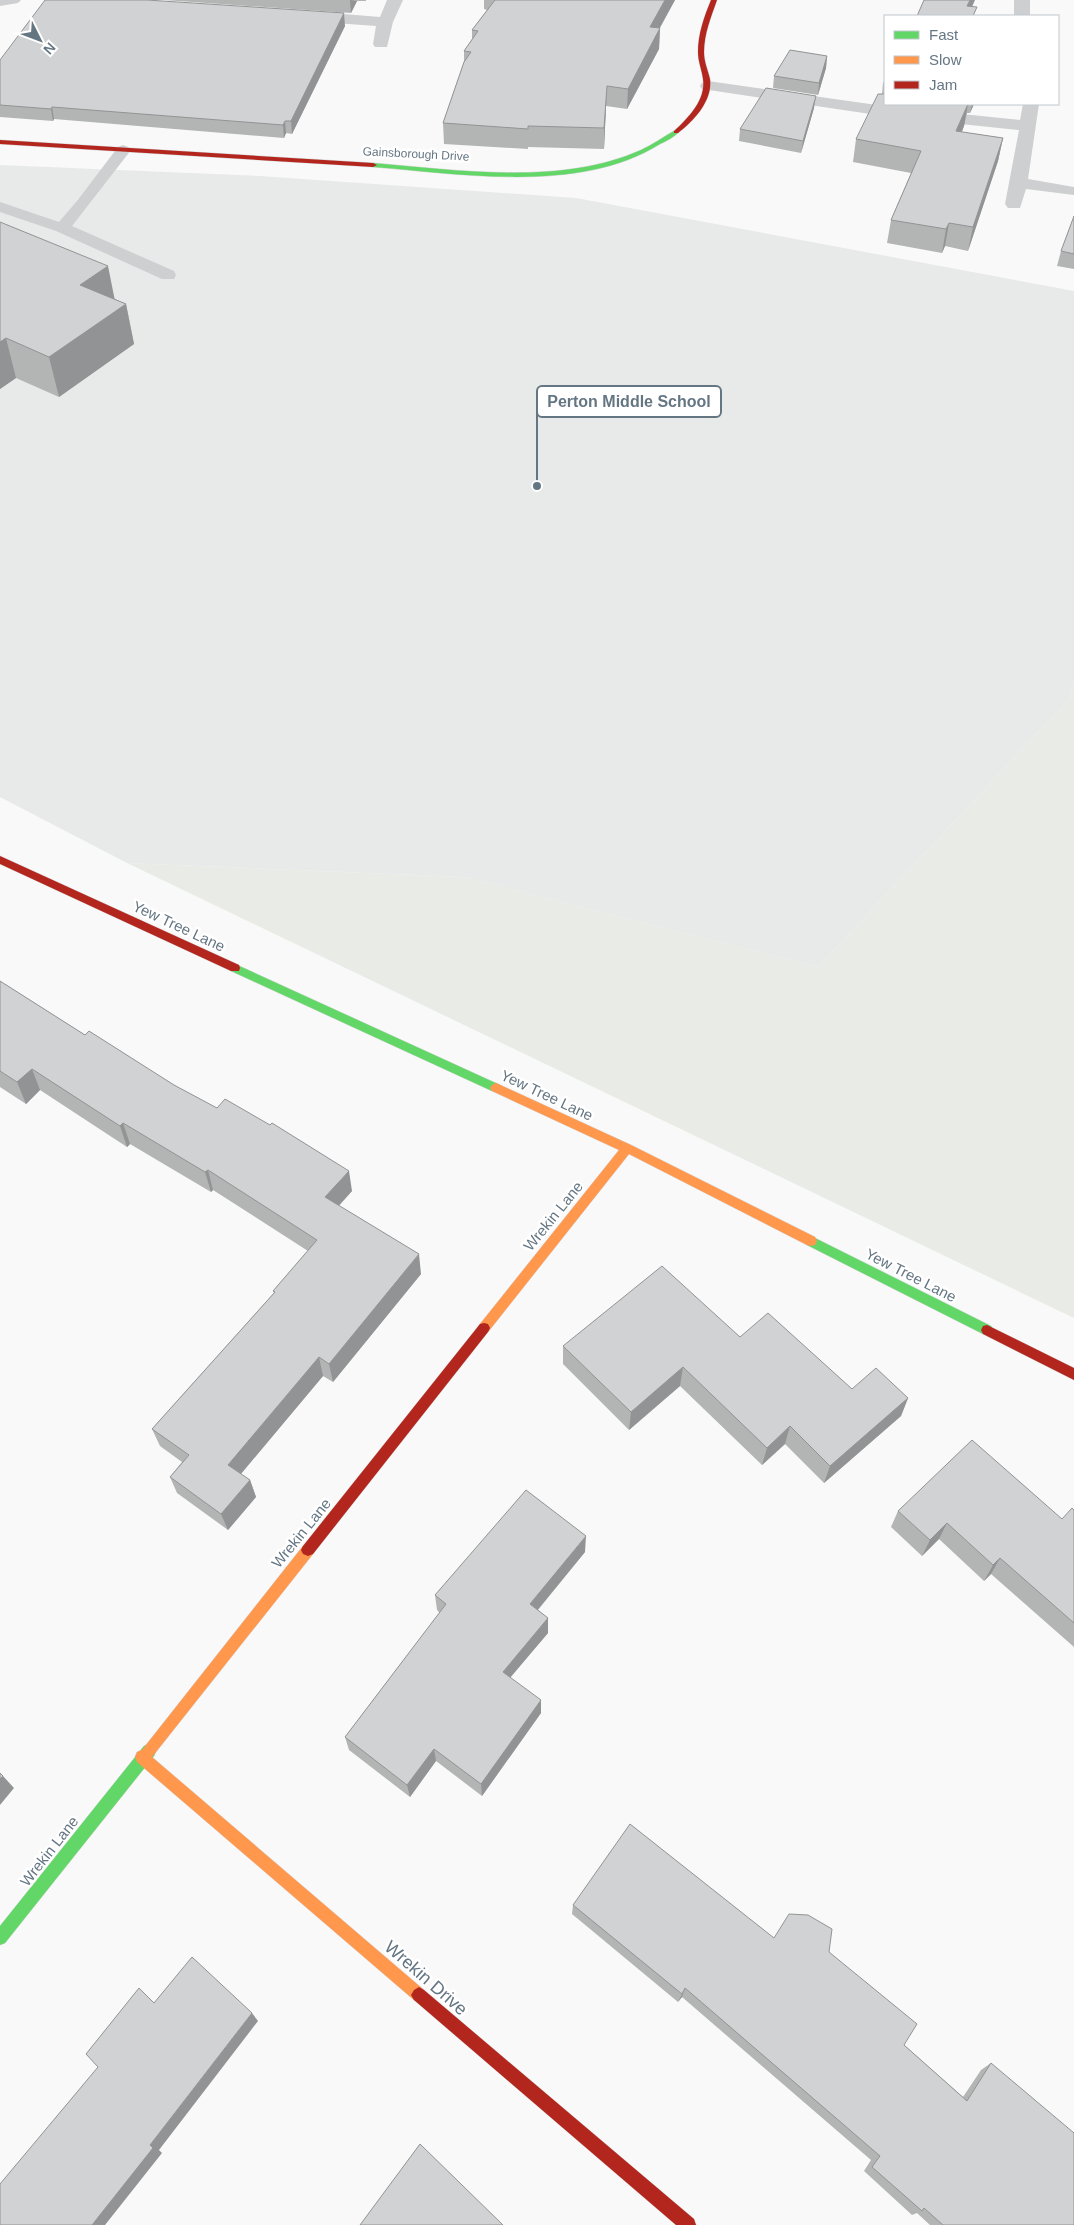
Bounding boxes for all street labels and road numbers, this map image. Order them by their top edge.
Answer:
street label: Gainsborough Drive [362,144,470,164]
street label: Yew Tree Lane [130,897,228,955]
street label: Yew Tree Lane [498,1066,596,1124]
street label: Wrekin Lane [520,1178,586,1254]
street label: Yew Tree Lane [863,1245,959,1305]
street label: Wrekin Lane [268,1495,334,1571]
street label: Wrekin Lane [16,1813,82,1889]
street label: Wrekin Drive [381,1937,471,2019]

